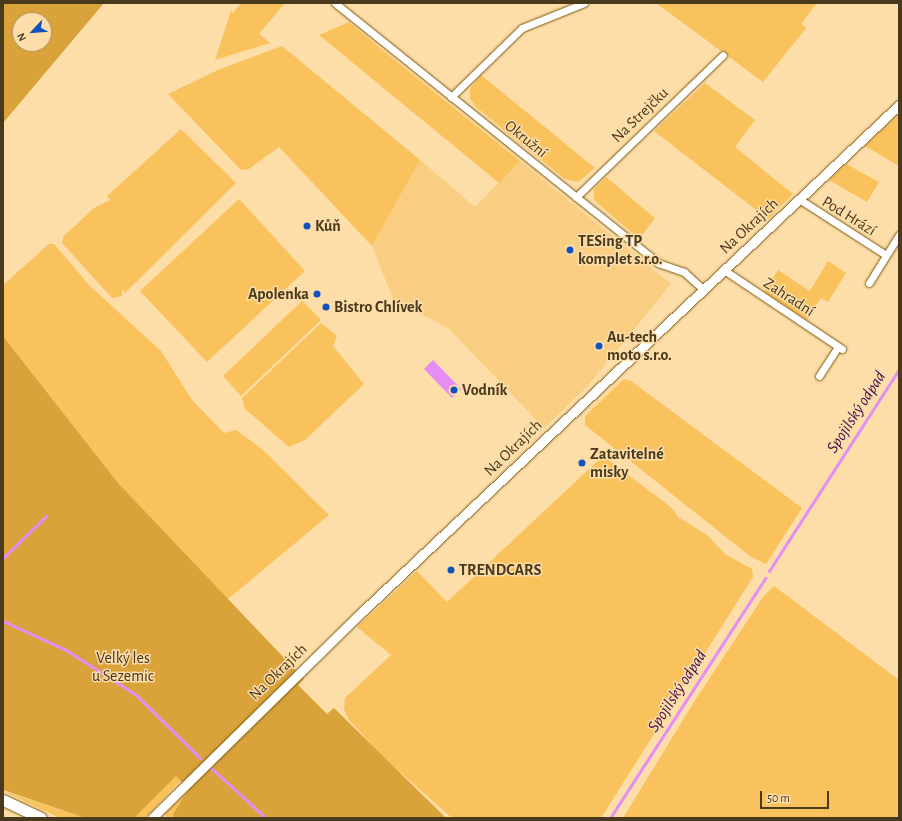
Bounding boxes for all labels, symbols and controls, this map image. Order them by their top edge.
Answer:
north arrow [12,12,52,52]
text: N [15,31,28,43]
street label: Na Strejčku [608,83,672,147]
street label: Okružní [501,116,551,162]
street label: Pod Hrází [818,192,880,240]
street label: Na Okrajích [716,194,782,258]
place label: Kůň [315,216,341,236]
marker: Kůň [302,221,312,231]
place label: TESing TP komplet s.r.o. [578,231,662,269]
marker: TESing TP komplet s.r.o. [565,245,575,255]
street label: Zahradní [760,273,818,321]
place label: Apolenka [248,284,309,304]
marker: Apolenka [312,289,322,299]
place label: Bistro Chlívek [334,297,422,317]
marker: Bistro Chlívek [321,302,331,312]
place label: Au-tech moto s.r.o. [607,327,672,365]
marker: Au-tech moto s.r.o. [594,341,604,351]
water label: Spojilský odpad [822,367,890,457]
place label: Vodník [462,380,508,400]
marker: Vodník [449,385,459,395]
street label: Na Okrajích [480,416,546,480]
place label: Zatavitelné misky [590,444,664,482]
marker: Zatavitelné misky [577,458,587,468]
place label: TRENDCARS [459,560,541,580]
marker: TRENDCARS [446,565,456,575]
street label: Na Okrajích [245,640,311,704]
water label: Spojilský odpad [643,646,711,736]
park label: Velký les u Sezemic [92,648,154,686]
scale bar [762,783,831,809]
text: 50 m [767,792,790,804]

